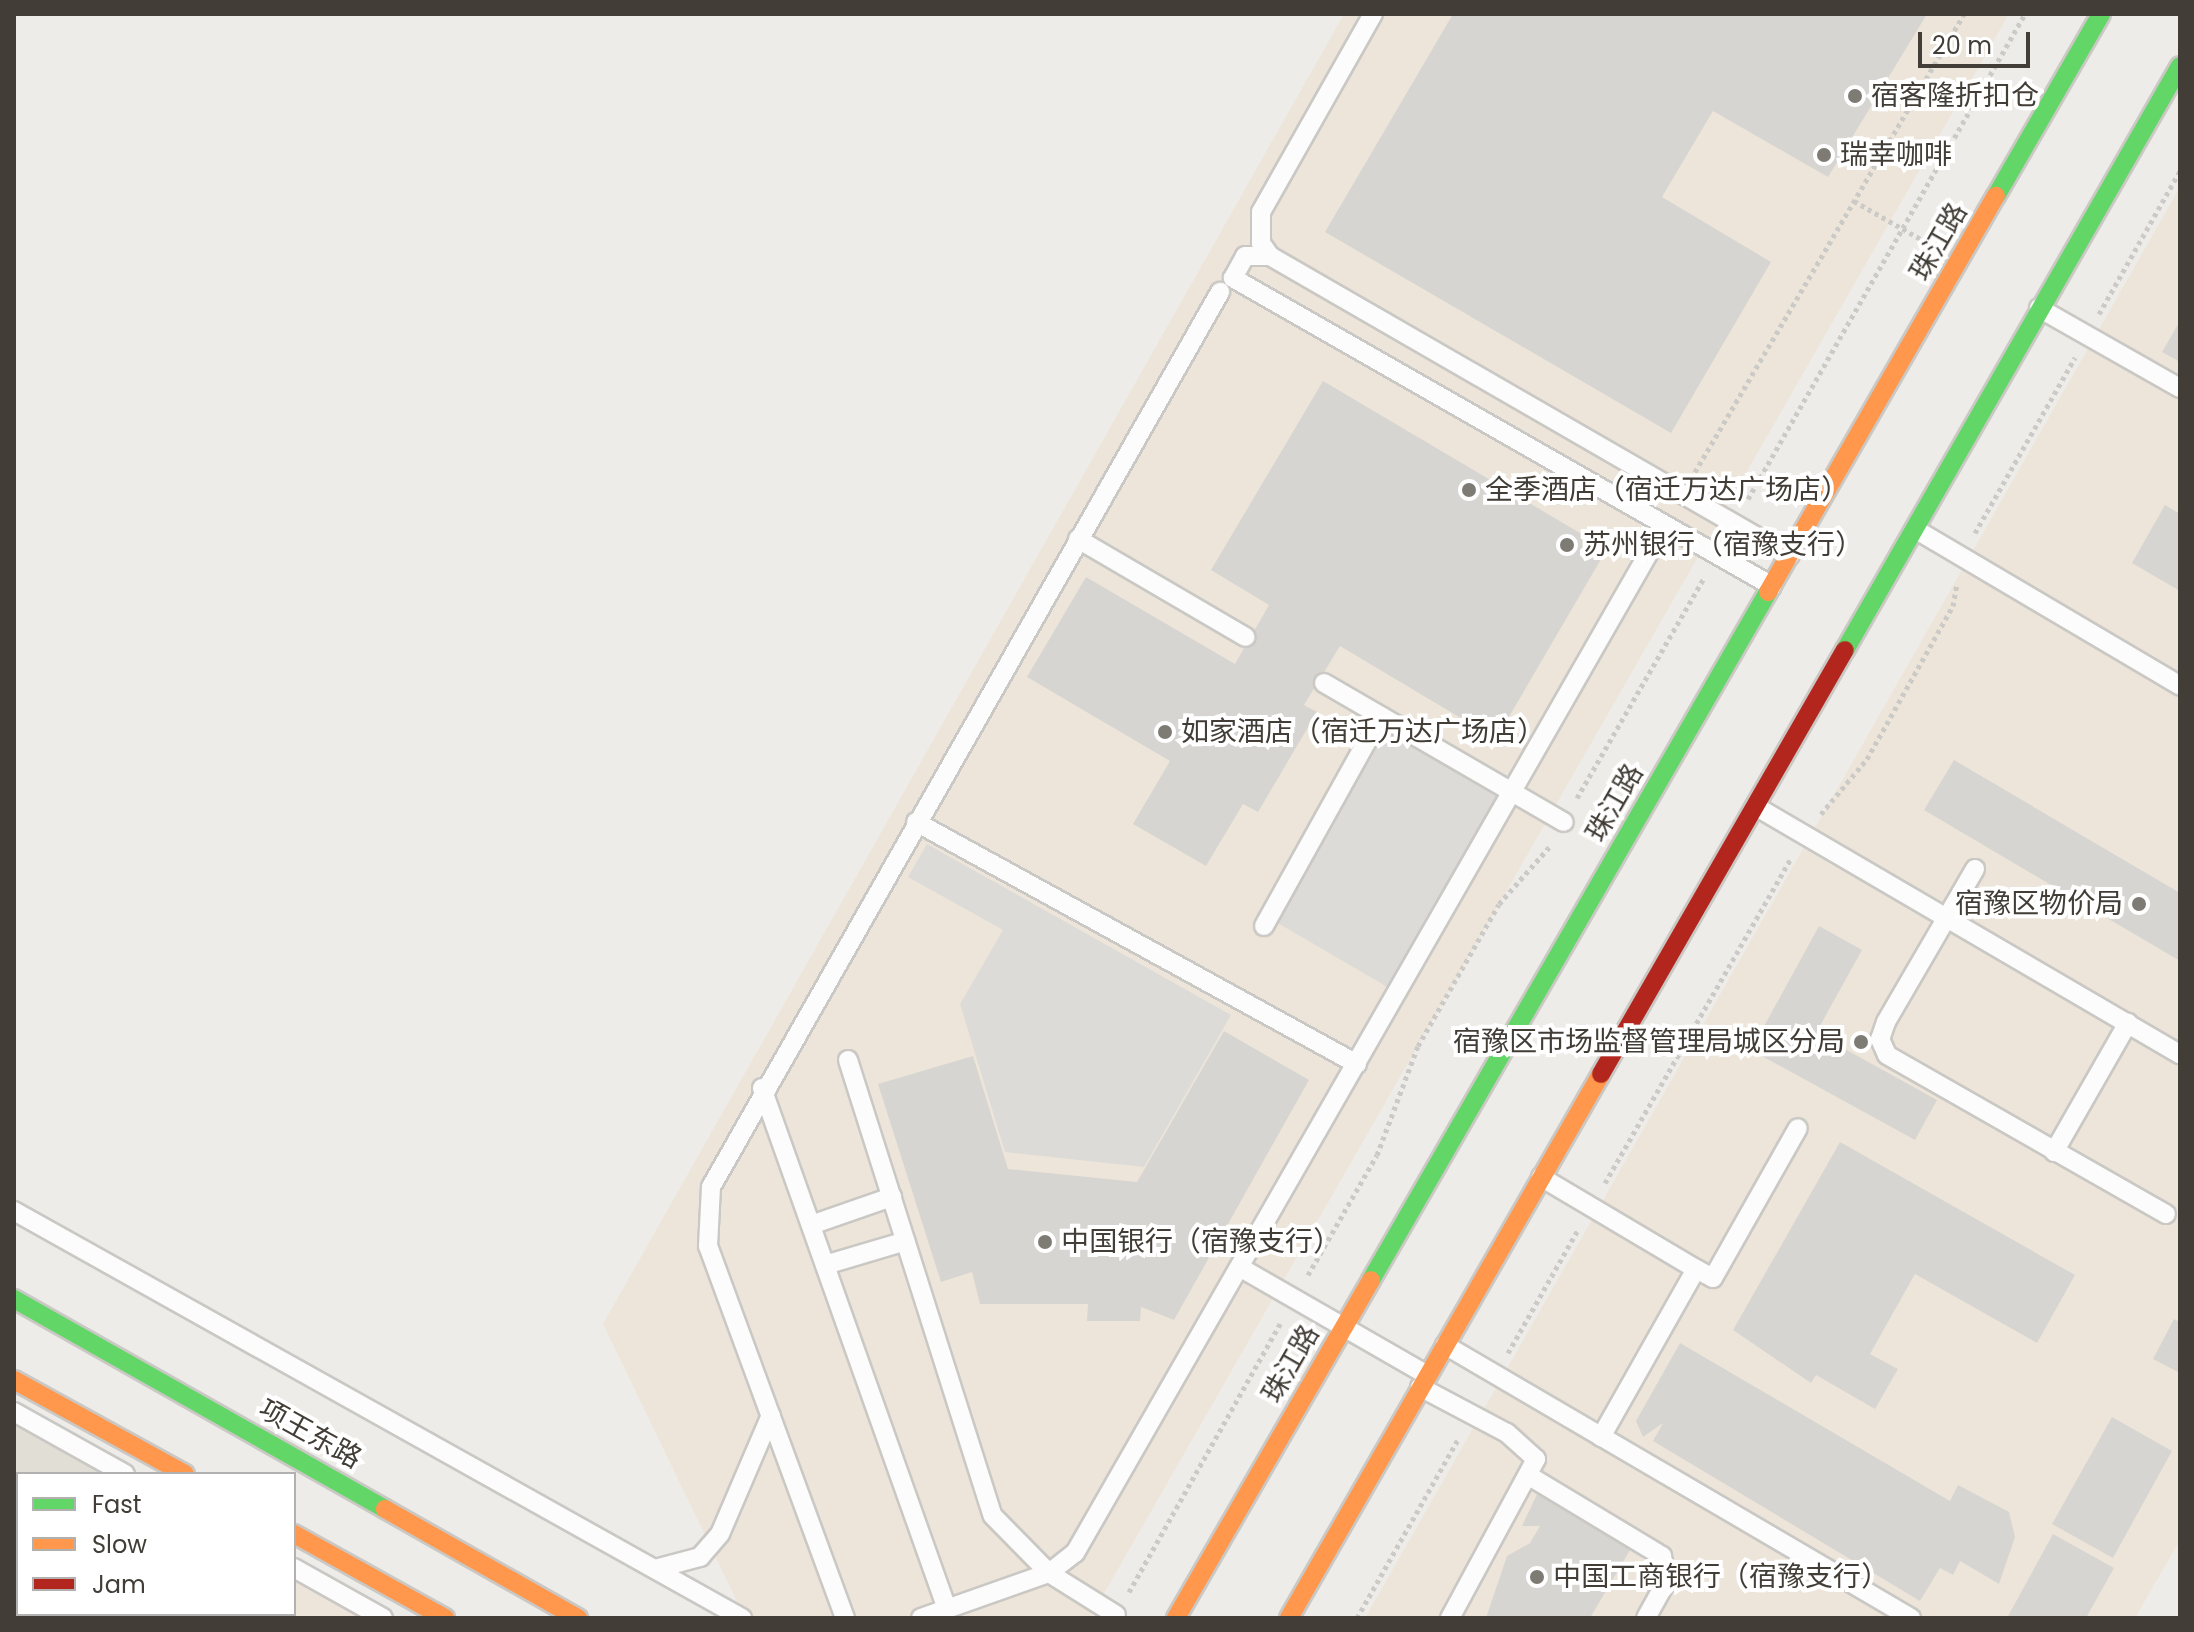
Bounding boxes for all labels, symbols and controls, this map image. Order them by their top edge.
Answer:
scale bar [1922,16,2034,66]
text: 20 m [1932,29,1992,62]
place label: 宿客隆折扣仓 [1871,79,2039,113]
marker: 宿客隆折扣仓 [1846,87,1864,105]
place label: 瑞幸咖啡 [1840,138,1952,172]
marker: 瑞幸咖啡 [1815,146,1833,164]
street label: 珠江路 [1903,197,1975,287]
place label: 全季酒店（宿迁万达广场店） [1485,473,1849,507]
marker: 全季酒店（宿迁万达广场店） [1460,481,1478,499]
place label: 苏州银行（宿豫支行） [1583,528,1863,562]
marker: 苏州银行（宿豫支行） [1558,536,1576,554]
place label: 如家酒店（宿迁万达广场店） [1181,715,1545,749]
marker: 如家酒店（宿迁万达广场店） [1156,723,1174,741]
street label: 珠江路 [1579,758,1651,848]
place label: 宿豫区物价局 [1955,887,2123,921]
marker: 宿豫区物价局 [2130,895,2148,913]
place label: 宿豫区市场监督管理局城区分局 [1453,1025,1845,1059]
marker: 宿豫区市场监督管理局城区分局 [1852,1033,1870,1051]
place label: 中国银行（宿豫支行） [1061,1225,1341,1259]
marker: 中国银行（宿豫支行） [1036,1233,1054,1251]
street label: 珠江路 [1255,1319,1327,1409]
street label: 项王东路 [253,1392,367,1476]
legend [16,1472,296,1616]
text: Fast [92,1488,142,1521]
text: Slow [92,1528,147,1561]
place label: 中国工商银行（宿豫支行） [1553,1560,1889,1594]
text: Jam [92,1568,146,1601]
marker: 中国工商银行（宿豫支行） [1528,1568,1546,1586]

